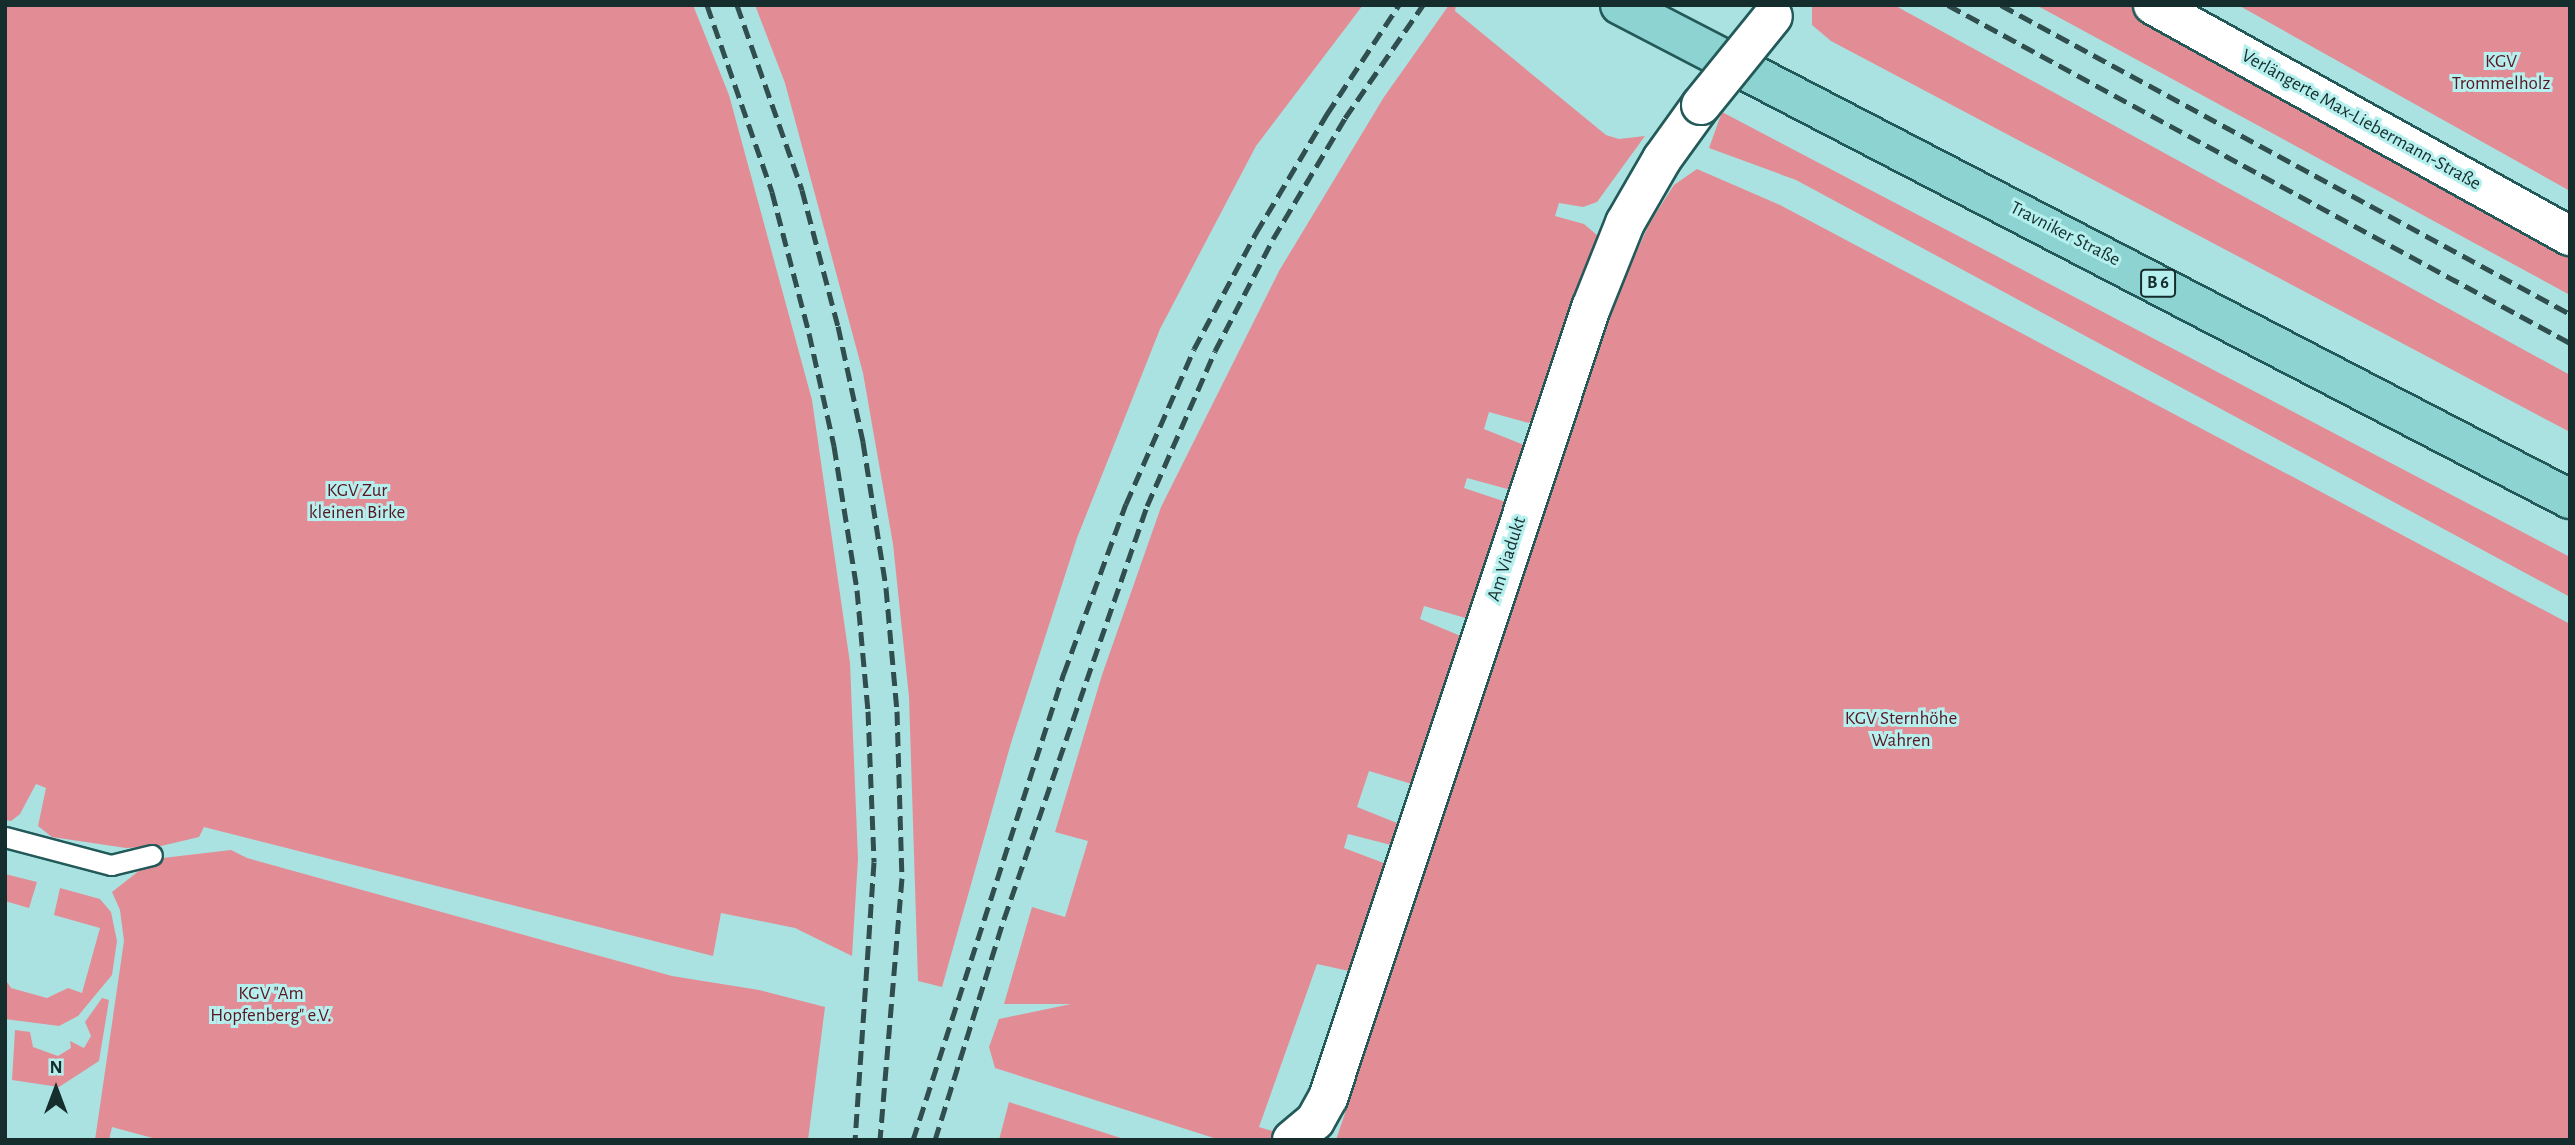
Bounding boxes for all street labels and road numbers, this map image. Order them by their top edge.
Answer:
street label: Verlängerte Max-Liebermann-Straße [2237,45,2485,195]
street label: Travniker Straße [2006,197,2124,271]
road number: B 6 [2139,268,2177,298]
street label: Am Viadukt [1483,514,1531,604]

